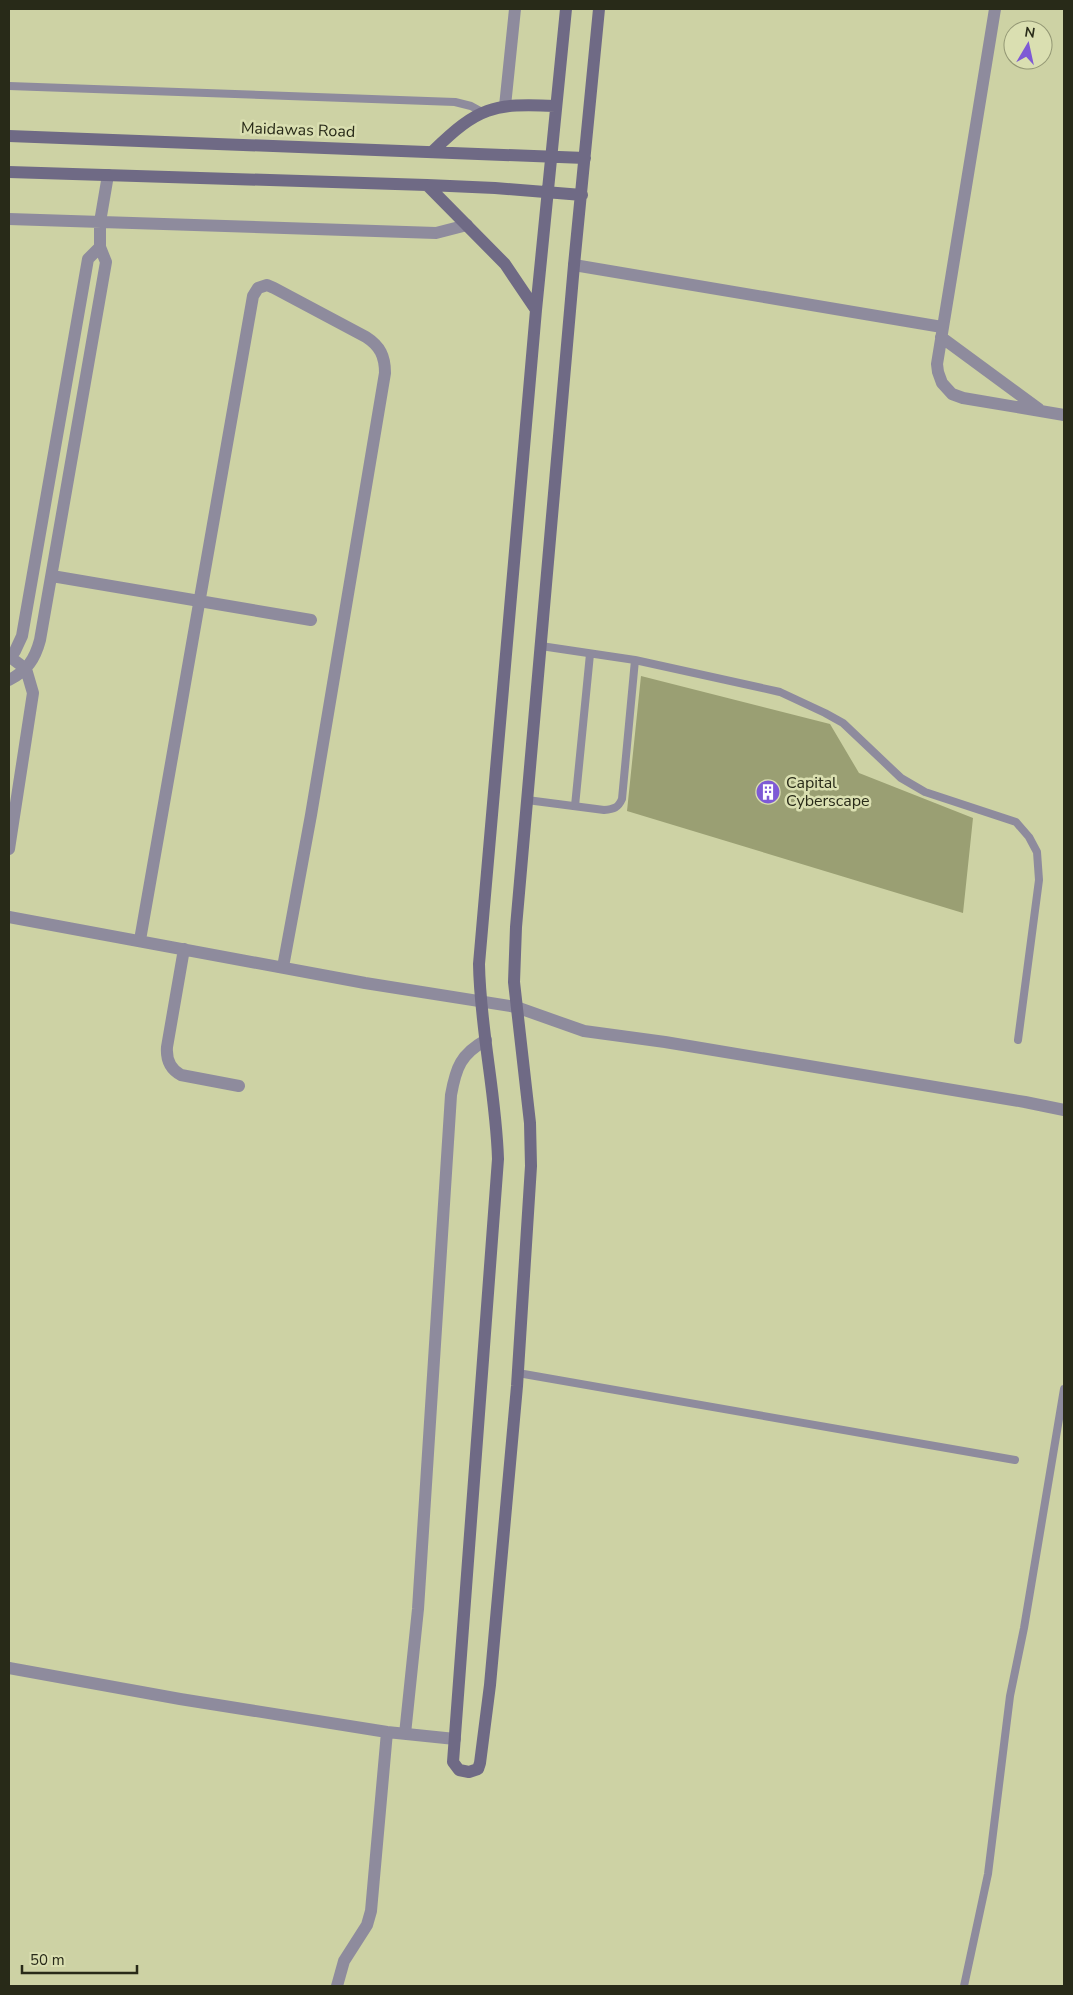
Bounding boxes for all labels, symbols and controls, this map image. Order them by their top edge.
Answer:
north arrow [1003,20,1053,70]
text: N [1023,22,1037,43]
street label: Maidawas Road [240,117,356,143]
place label: Capital Cyberscape [786,772,869,812]
building icon: Capital Cyberscape [755,779,781,805]
scale bar [22,1942,138,1974]
text: 50 m [30,1950,65,1970]

